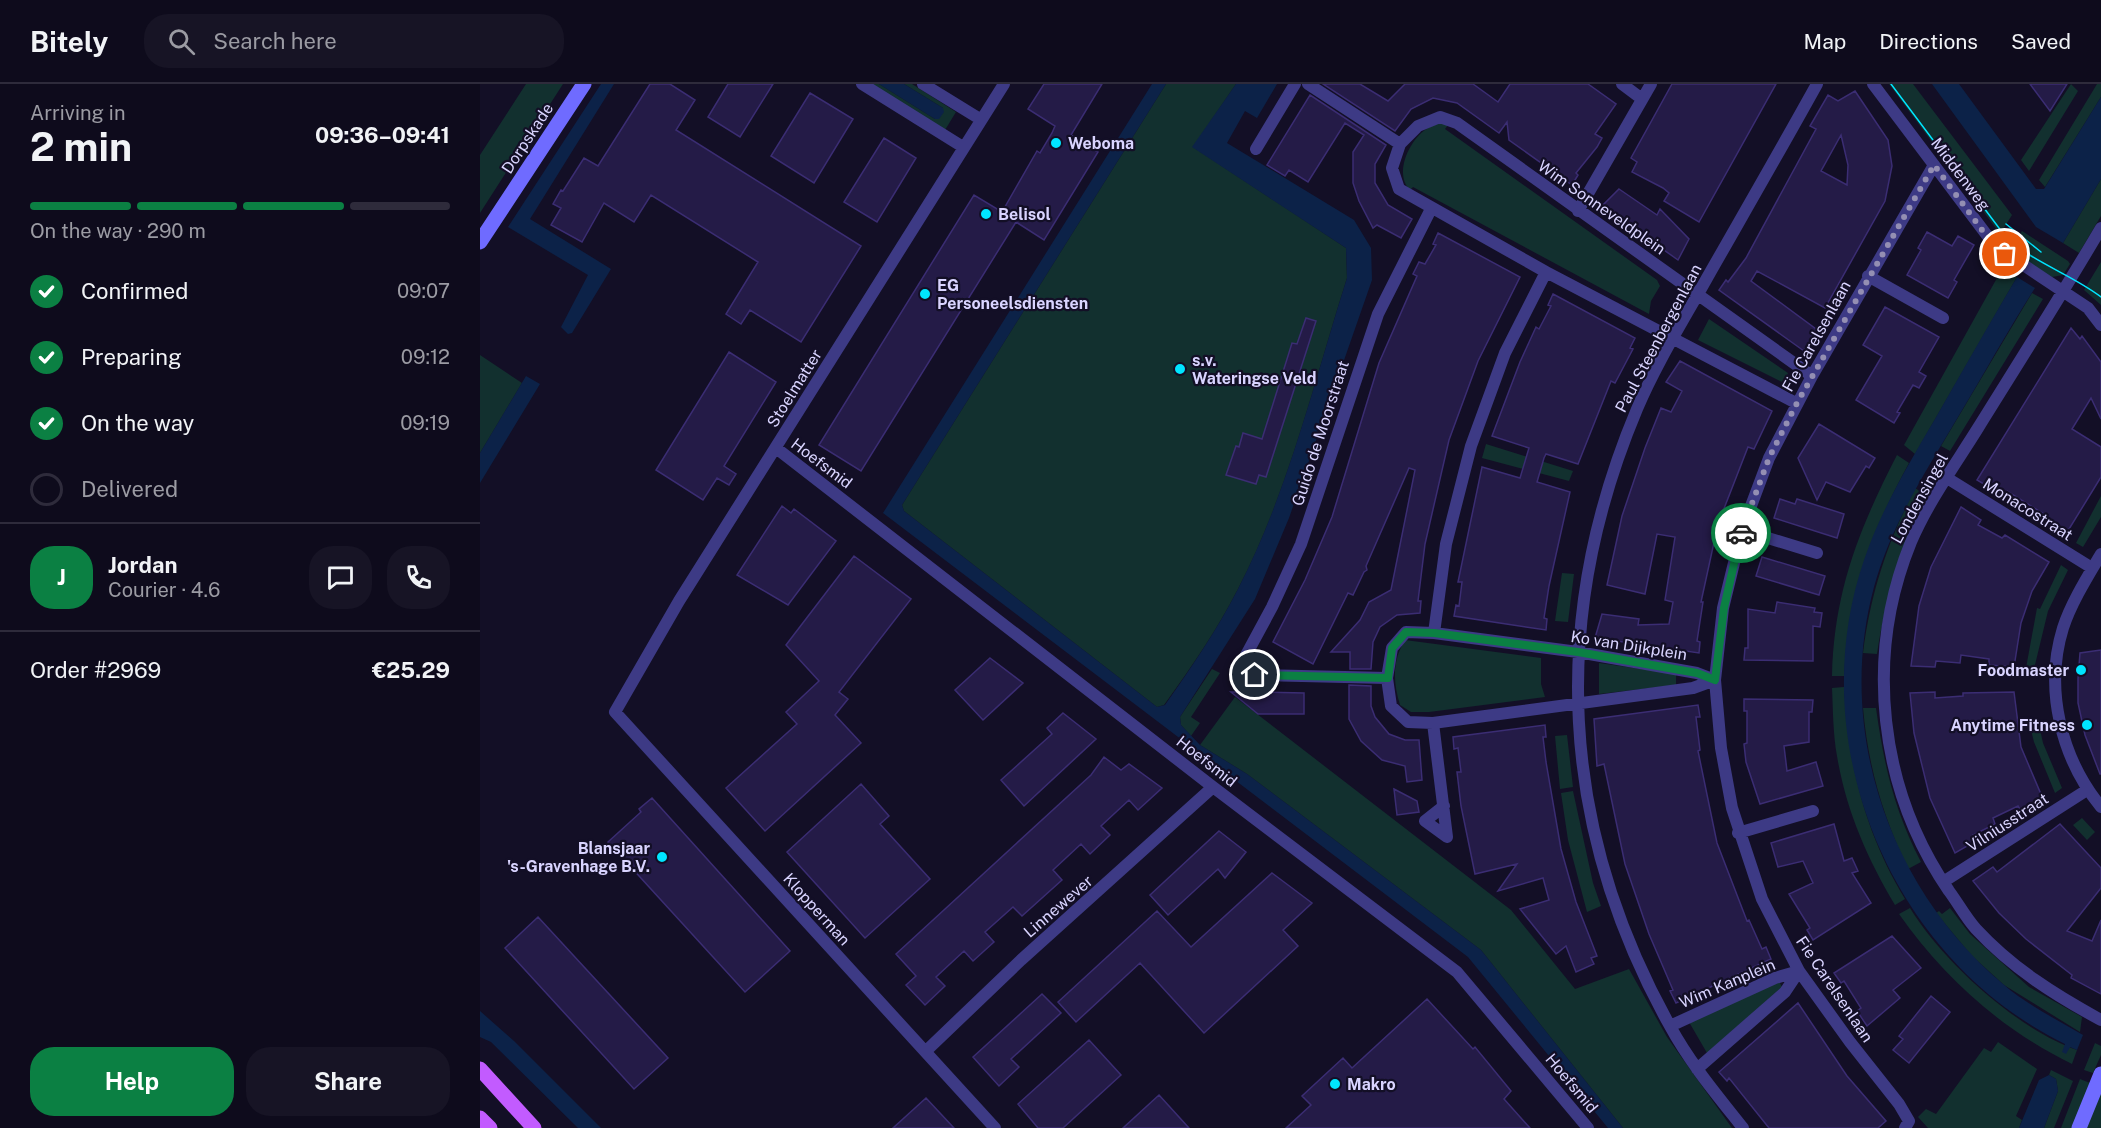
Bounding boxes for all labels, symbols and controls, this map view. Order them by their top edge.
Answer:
search box [144,14,564,68]
text: Bitely [30,25,108,58]
icon: search [165,25,198,58]
text: Search here [213,28,337,54]
text: Map [1804,29,1846,54]
text: Directions [1879,29,1978,54]
text: Saved [2011,29,2071,54]
street label: Dorpskade [498,99,557,177]
text: Arriving in [30,101,125,125]
text: 09:36–09:41 [315,122,450,148]
text: 2 min [30,124,132,170]
place label: Weboma [1068,134,1134,153]
street label: Middenweg [1927,134,1994,215]
marker: Weboma [1049,136,1063,150]
street label: Wim Sonneveldplein [1534,156,1669,259]
place label: Belisol [998,205,1051,224]
marker: Belisol [979,207,993,221]
text: On the way · 290 m [30,219,206,243]
pin [1979,228,2030,279]
icon: bag [1988,237,2021,270]
street label: Paul Steenbergenlaan [1611,261,1706,416]
icon: check [30,275,63,308]
place label: EG Personeelsdiensten [937,276,1088,313]
street label: Fie Carelsenlaan [1778,277,1855,395]
text: Confirmed [81,278,188,304]
text: 09:07 [397,279,450,303]
marker: EG Personeelsdiensten [918,287,932,301]
icon: check [30,341,63,374]
text: Preparing [81,344,182,370]
text: 09:12 [401,345,450,369]
street label: Stoelmatter [763,346,826,431]
place label: s.v. Wateringse Veld [1192,351,1316,388]
street label: Guido de Moorstraat [1288,358,1353,508]
marker: s.v. Wateringse Veld [1173,362,1187,376]
icon: check [30,407,63,440]
text: On the way [81,410,194,436]
text: 09:19 [400,411,450,435]
street label: Hoefsmid [787,434,856,493]
street label: Londensingel [1887,450,1952,547]
street label: Monacostraat [1979,474,2076,545]
text: Delivered [81,476,178,502]
courier [1711,503,1771,563]
icon: car [1725,517,1758,550]
button: chat [309,546,372,609]
button: phone [387,546,450,609]
text: Jordan [108,552,177,578]
text: J [57,564,66,590]
text: Courier · 4.6 [108,578,220,602]
street label: Ko van Dijkplein [1569,627,1689,664]
pin [1229,649,1280,700]
text: Order #2969 [30,657,161,683]
text: €25.29 [372,657,450,683]
icon: home [1238,658,1271,691]
place label: Foodmaster [1977,661,2069,680]
marker: Foodmaster [2074,663,2088,677]
place label: Anytime Fitness [1951,716,2075,735]
marker: Anytime Fitness [2080,718,2094,732]
street label: Hoefsmid [1173,732,1241,791]
street label: Vilniusstraat [1963,789,2052,856]
place label: Blansjaar 's-Gravenhage B.V. [507,839,650,876]
marker: Blansjaar 's-Gravenhage B.V. [655,850,669,864]
street label: Klopperman [779,869,854,949]
street label: Linnewever [1020,871,1097,941]
street label: Fie Carelsenlaan [1792,933,1877,1046]
street label: Wim Kanplein [1676,955,1778,1012]
button: Help [30,1047,234,1116]
button: Share [246,1047,450,1116]
street label: Hoefsmid [1541,1050,1602,1117]
place label: Makro [1347,1075,1396,1094]
marker: Makro [1328,1077,1342,1091]

